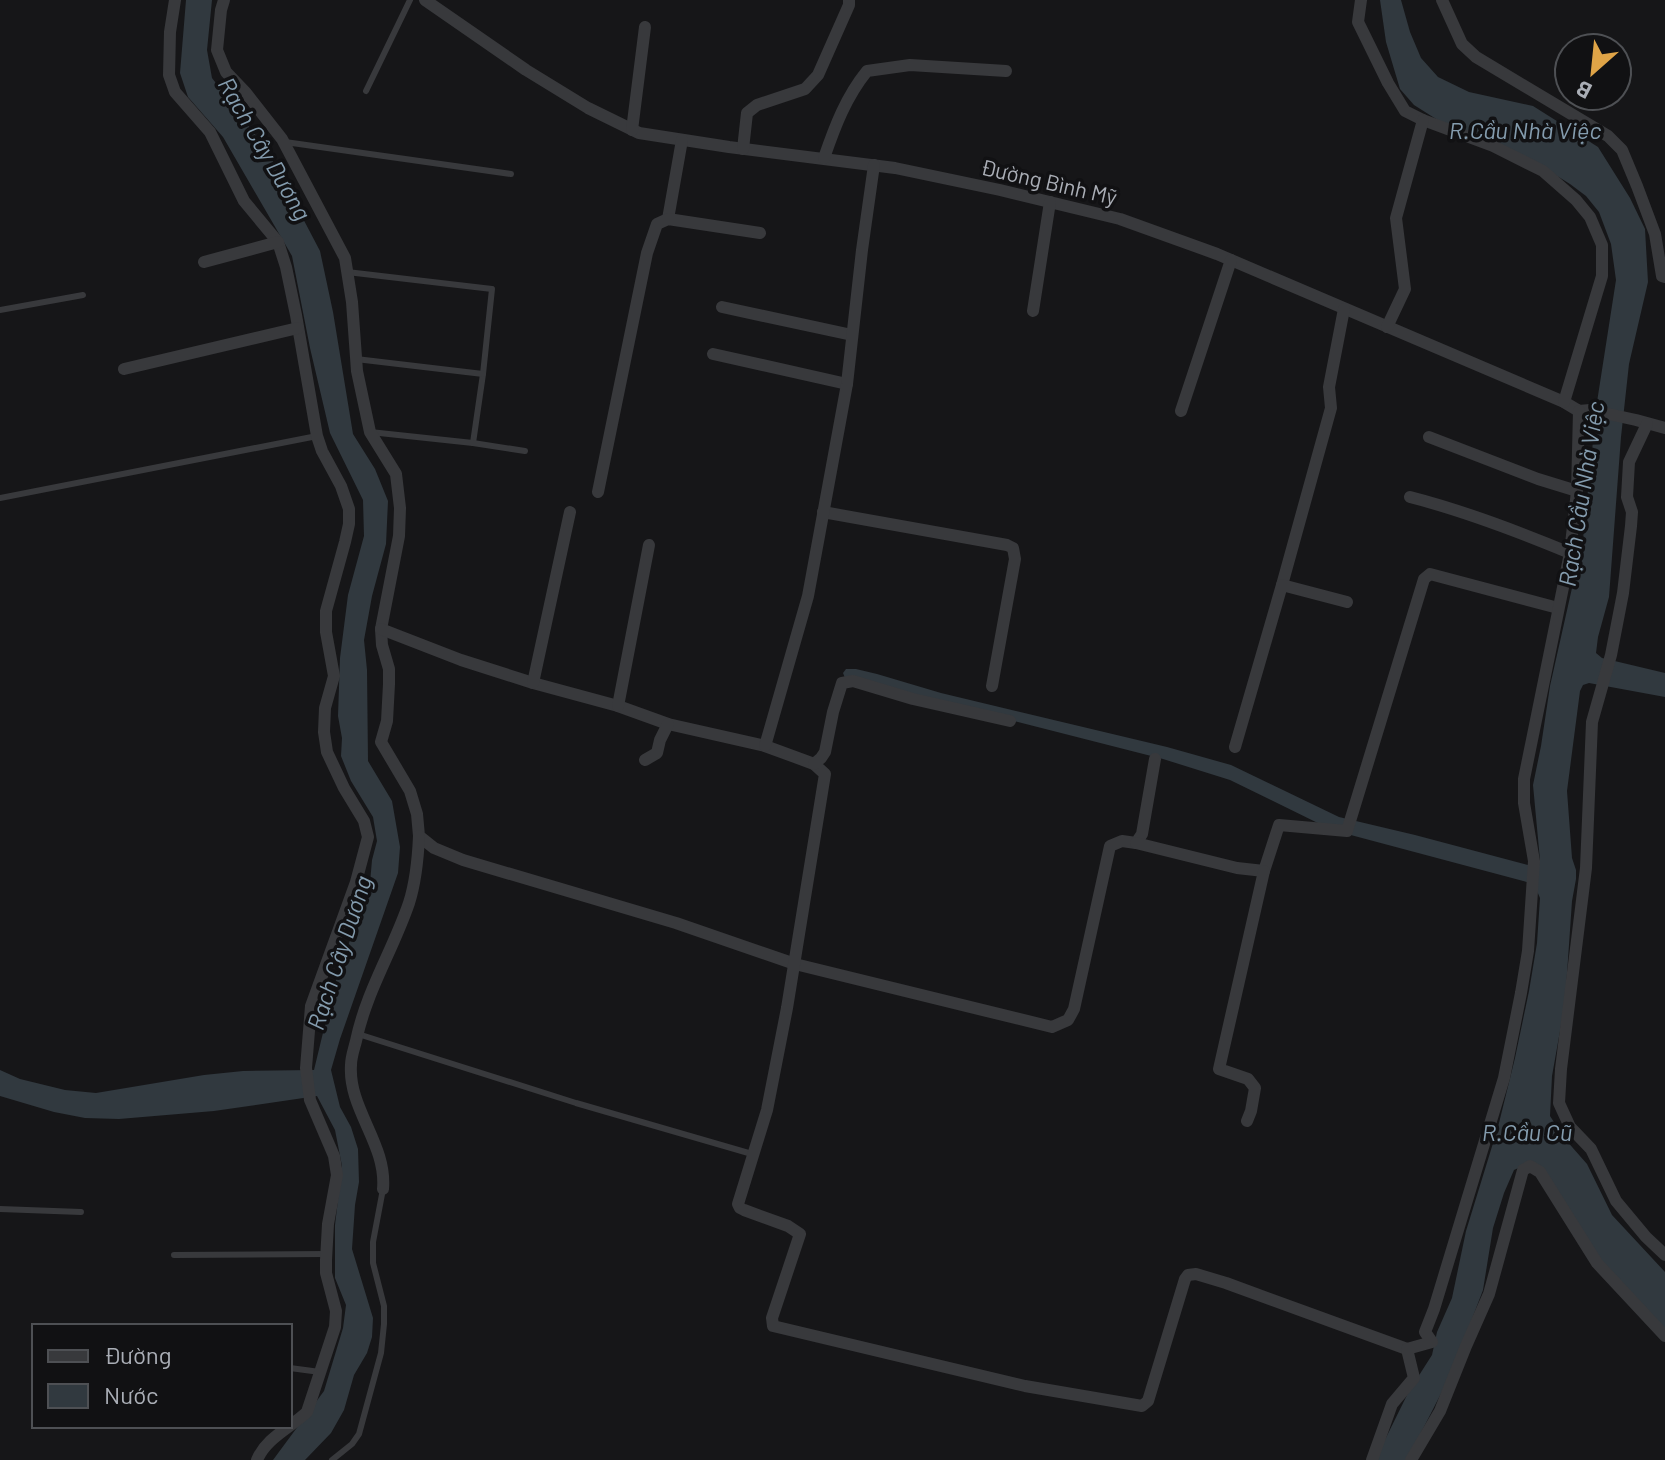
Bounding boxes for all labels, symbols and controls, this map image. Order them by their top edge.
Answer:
north arrow [1553,32,1633,112]
water label: Rạch Cây Dương [213,72,318,225]
text: B [1571,76,1595,105]
water label: R.Cầu Nhà Việc [1449,115,1601,144]
street label: Đường Bình Mỹ [979,153,1120,209]
water label: Rạch Cầu Nhà Việc [1552,399,1609,589]
water label: Rạch Cây Dương [300,872,377,1033]
water label: R.Cầu Cũ [1482,1117,1572,1146]
legend [32,1324,292,1428]
text: Đường [104,1340,172,1369]
text: Nước [104,1380,159,1409]

